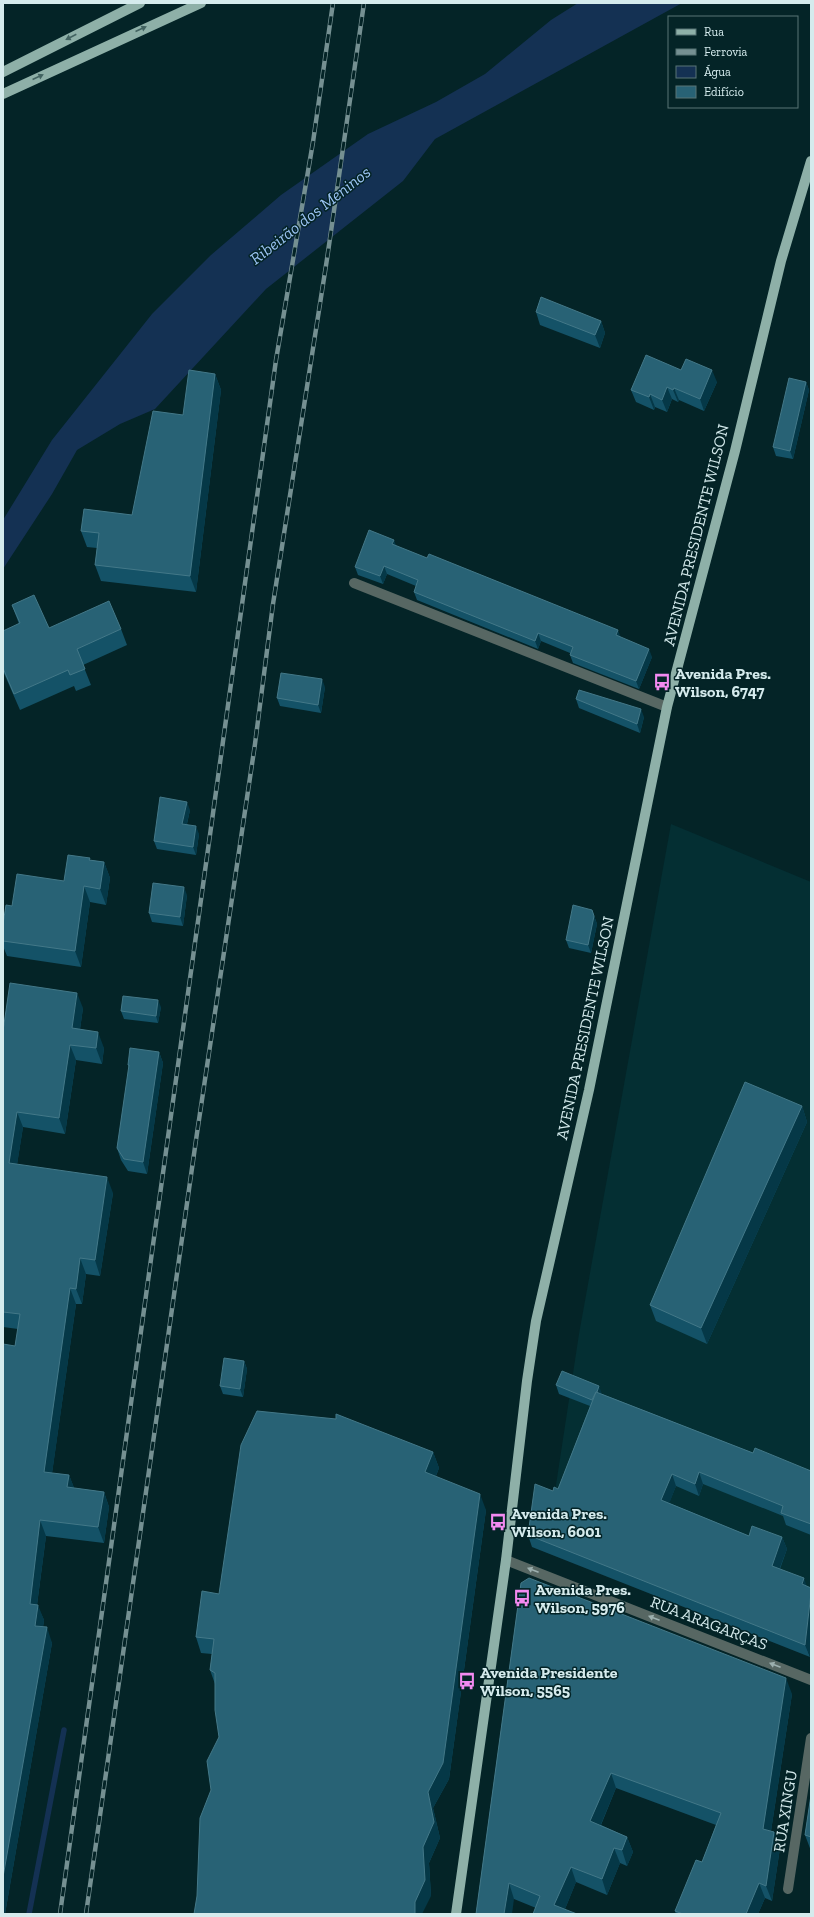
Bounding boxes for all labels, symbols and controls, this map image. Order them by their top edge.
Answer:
legend [668,16,798,108]
text: Rua [704,25,724,39]
one-way arrow [136,26,148,32]
one-way arrow [65,34,76,40]
text: Ferrovia [704,45,748,59]
text: Água [704,64,731,79]
one-way arrow [32,74,44,80]
text: Edifício [704,85,744,99]
water label: Ribeirão dos Meninos [246,162,374,268]
street label: AVENIDA PRESIDENTE WILSON [659,422,733,648]
place label: Avenida Pres. Wilson, 6747 [675,664,771,701]
bus stop icon: Avenida Pres. Wilson, 6747 [652,672,672,692]
street label: AVENIDA PRESIDENTE WILSON [552,914,618,1141]
place label: Avenida Pres. Wilson, 6001 [511,1504,607,1541]
bus stop icon: Avenida Pres. Wilson, 6001 [488,1512,508,1532]
one-way arrow [526,1567,538,1573]
place label: Avenida Pres. Wilson, 5976 [535,1580,631,1617]
bus stop icon: Avenida Pres. Wilson, 5976 [512,1588,532,1608]
street label: RUA ARAGARÇAS [648,1592,770,1654]
one-way arrow [647,1614,659,1620]
one-way arrow [768,1662,780,1668]
place label: Avenida Presidente Wilson, 5565 [480,1663,618,1700]
bus stop icon: Avenida Presidente Wilson, 5565 [457,1671,477,1691]
street label: RUA XINGU [769,1768,801,1854]

